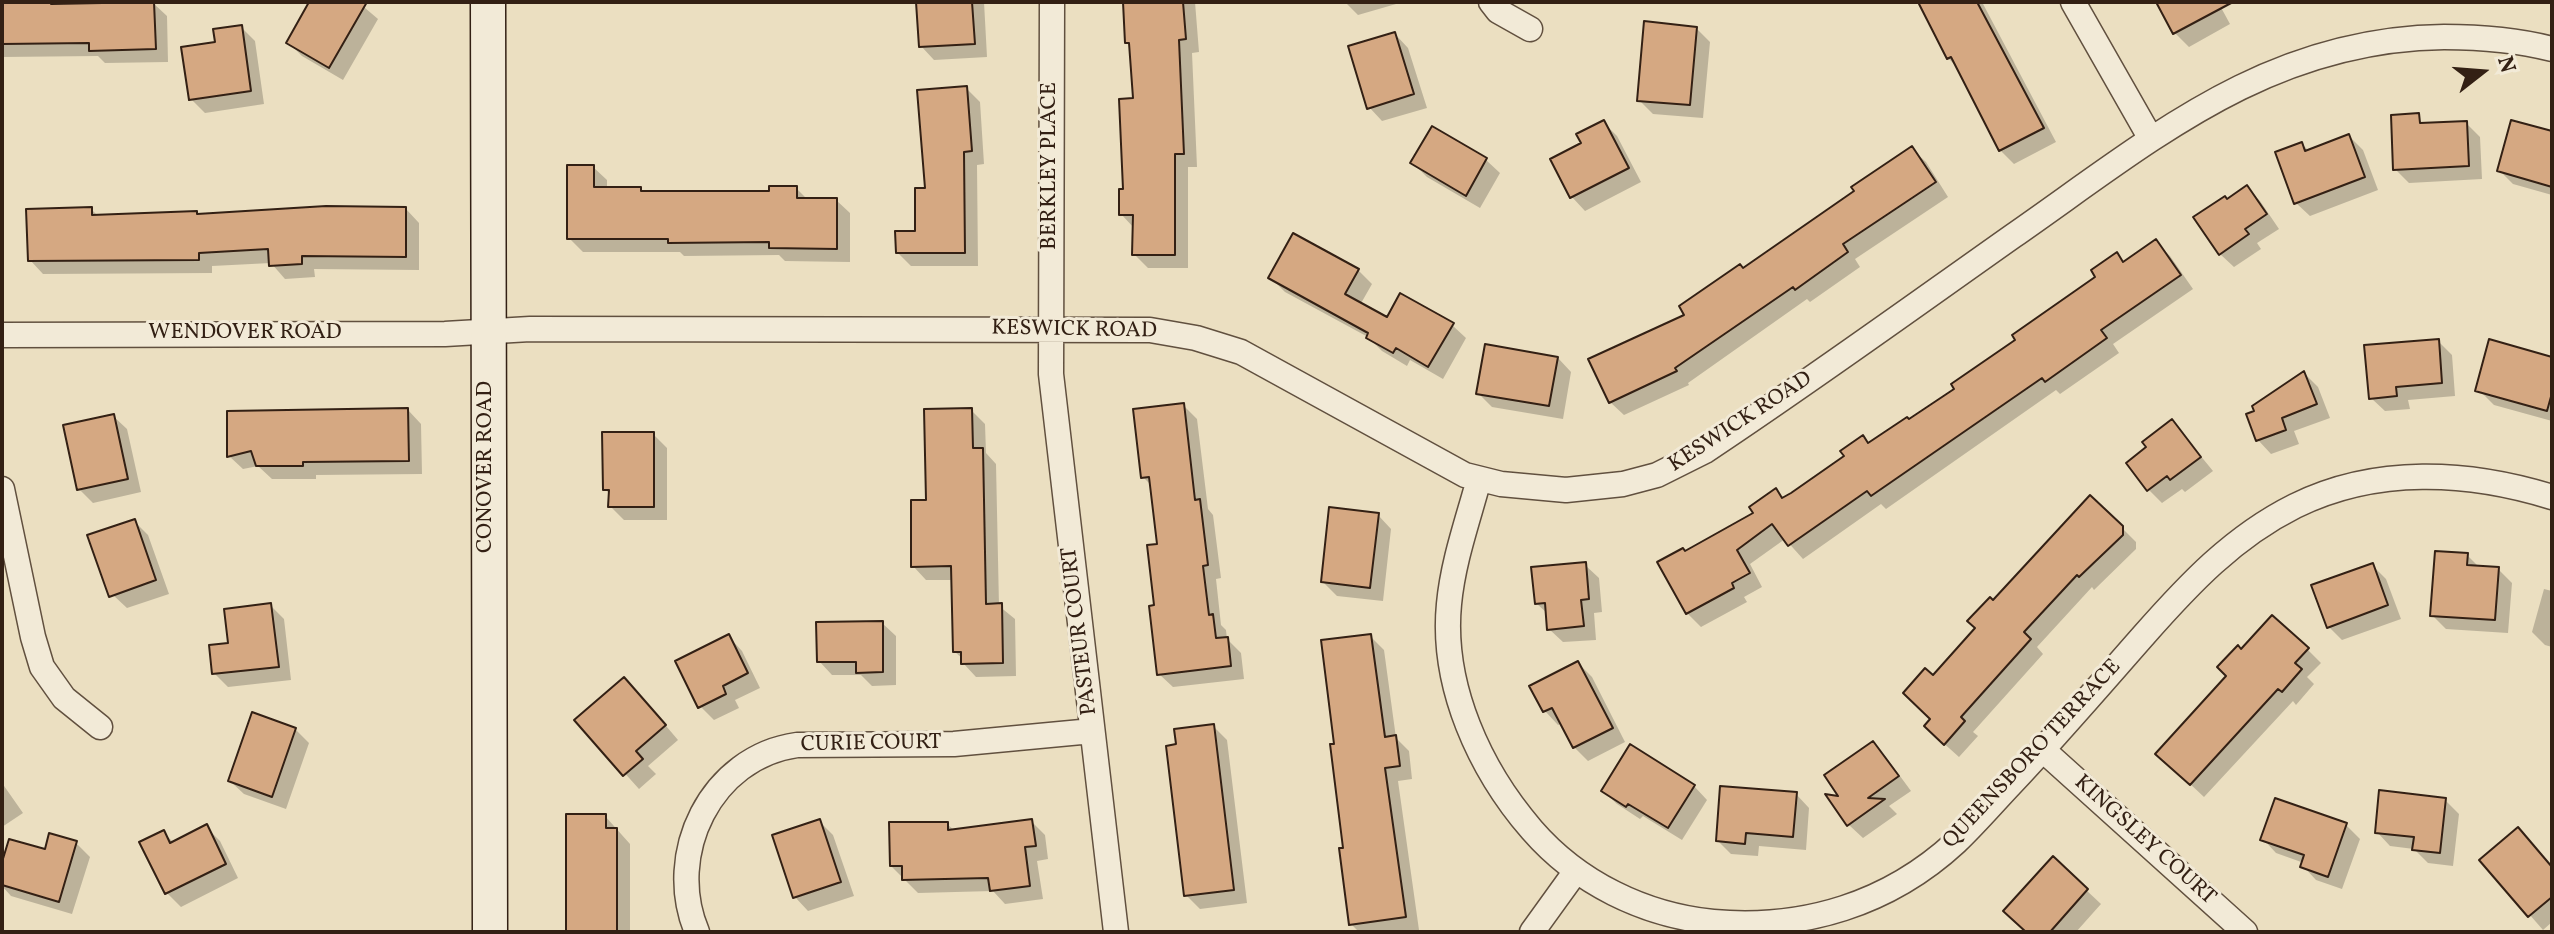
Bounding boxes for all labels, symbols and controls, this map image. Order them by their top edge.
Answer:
north arrow [2442,32,2522,112]
text: N [2488,53,2523,77]
street label: BERKLEY PLACE [1038,82,1064,250]
street label: KESWICK ROAD [991,316,1157,346]
street label: WENDOVER ROAD [148,321,342,347]
street label: KESWICK ROAD [1664,367,1818,479]
street label: CONOVER ROAD [474,381,500,553]
street label: PASTEUR COURT [1058,545,1104,717]
street label: QUEENSBORO TERRACE [1938,655,2128,855]
street label: CURIE COURT [800,731,942,759]
street label: KINGSLEY COURT [2068,770,2220,912]

